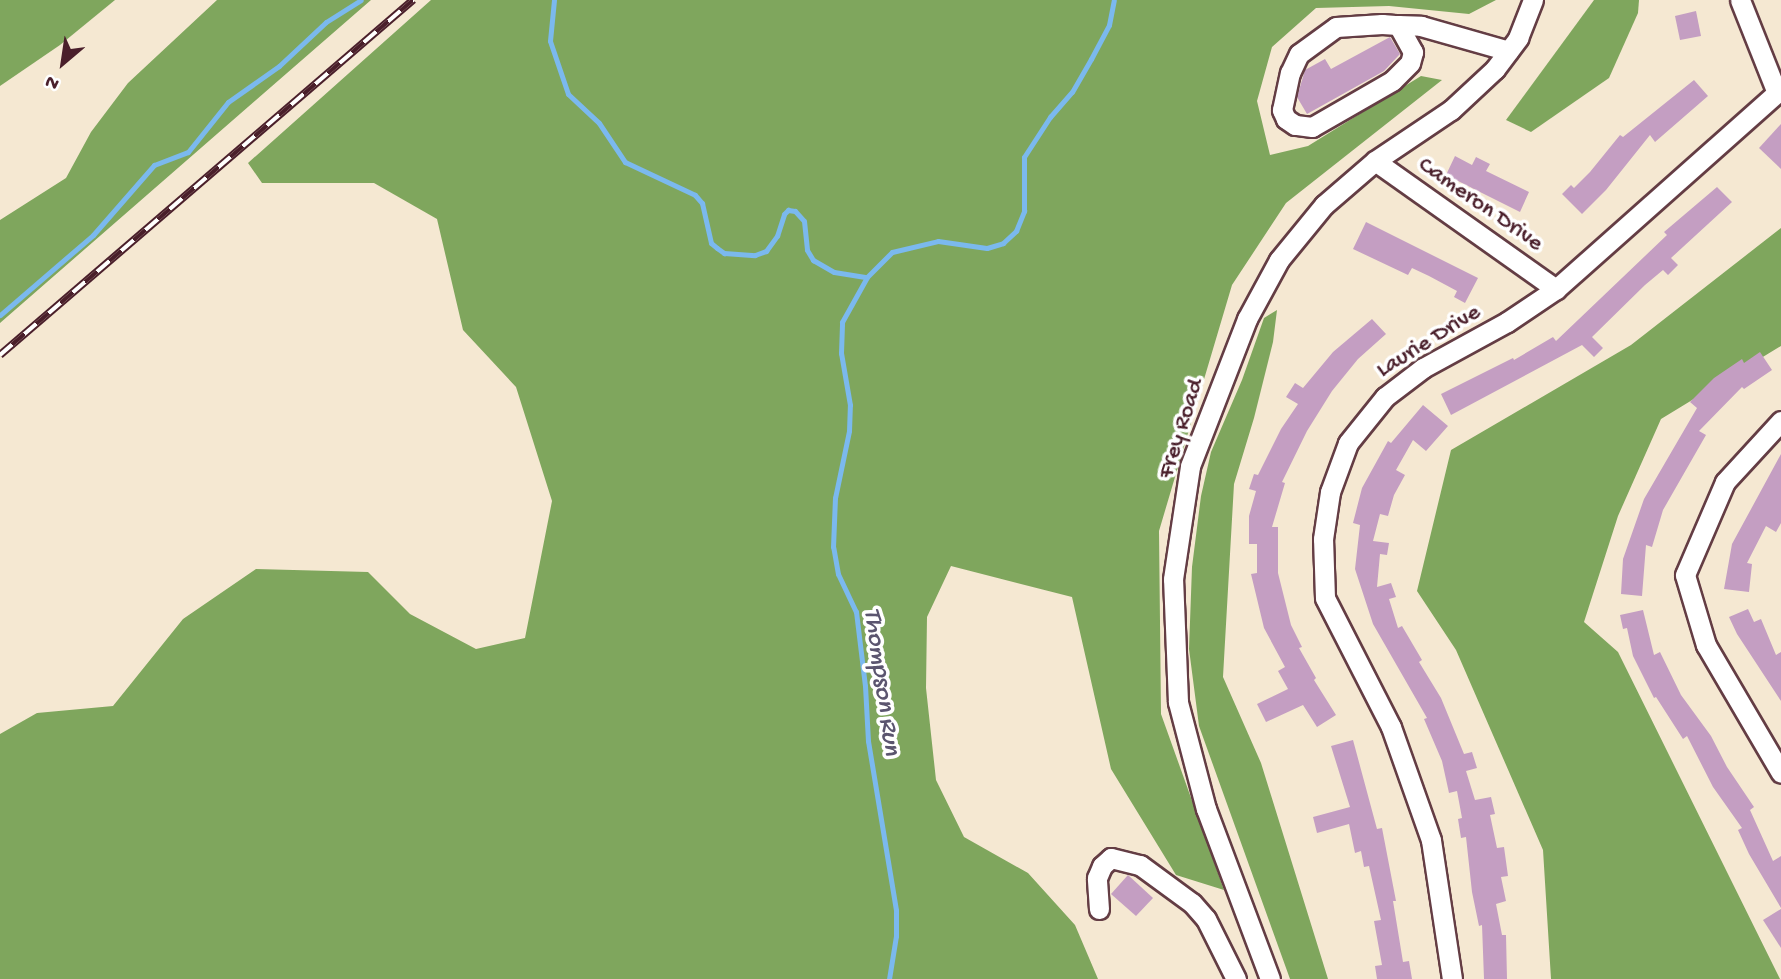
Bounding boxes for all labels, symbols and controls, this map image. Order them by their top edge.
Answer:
north arrow [28,28,98,98]
text: N [42,69,64,95]
street label: Cameron Drive [1412,151,1548,259]
street label: Laurie Drive [1372,299,1486,385]
street label: Frey Road [1152,376,1212,482]
water label: Thompson Run [854,606,906,758]

